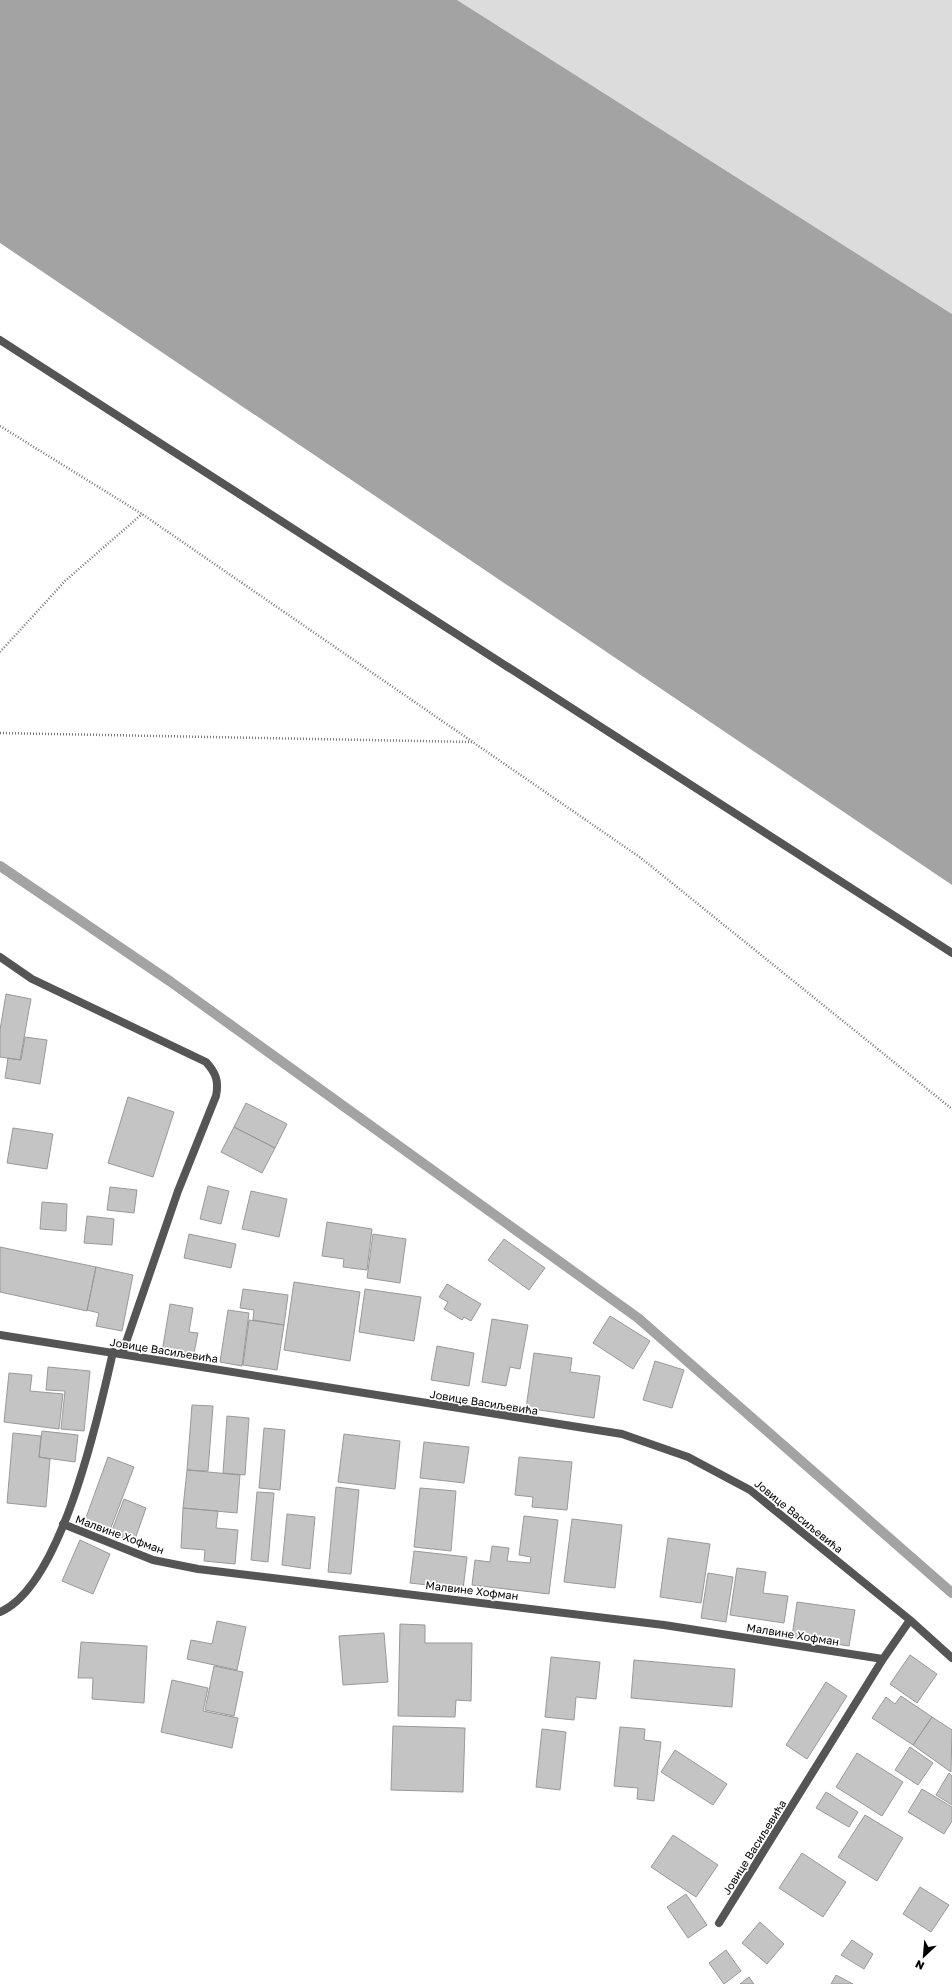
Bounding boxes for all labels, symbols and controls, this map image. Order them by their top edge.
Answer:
street label: Јовице Васиљевића [109,1335,219,1365]
street label: Јовице Васиљевића [429,1387,539,1417]
street label: Јовице Васиљевића [752,1476,846,1556]
street label: Малвине Хофман [74,1512,166,1556]
street label: Малвине Хофман [425,1578,519,1602]
street label: Малвине Хофман [746,1620,840,1648]
street label: Јовице Васиљевића [719,1797,789,1897]
north arrow [904,1936,944,1976]
text: N [913,1958,926,1973]

